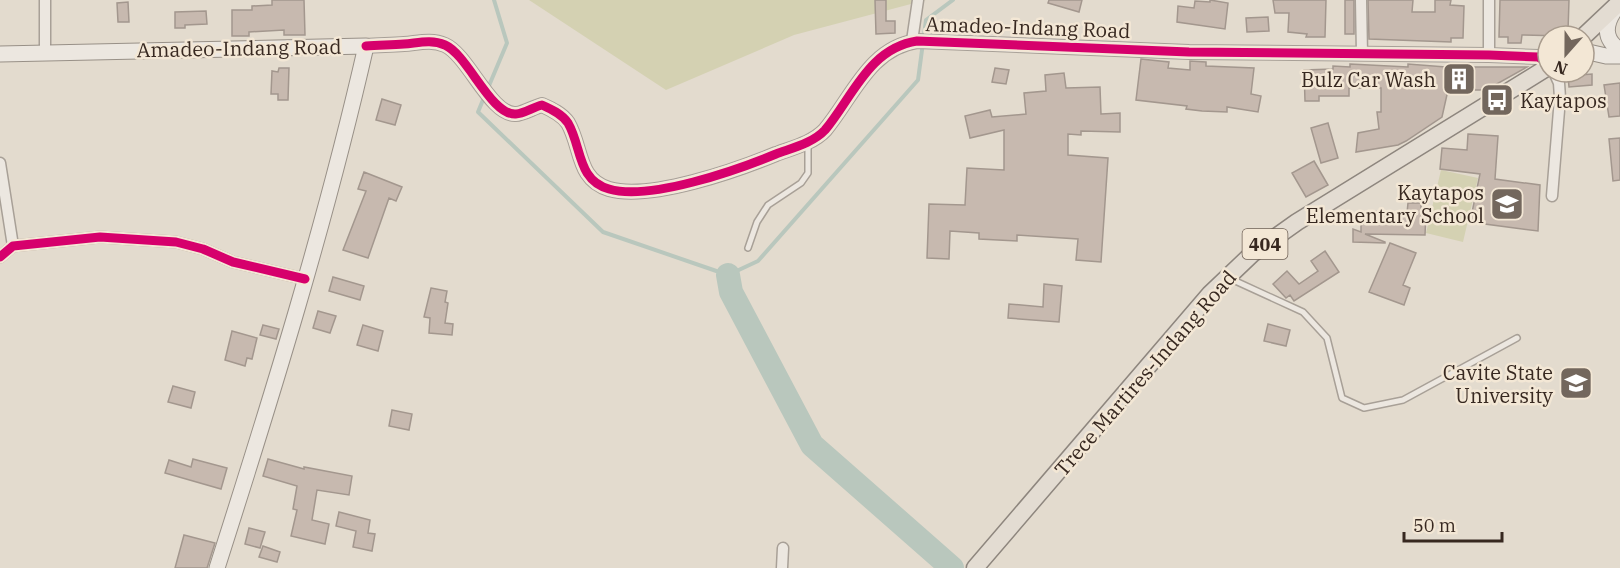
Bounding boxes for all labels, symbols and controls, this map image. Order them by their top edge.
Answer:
street label: Amadeo-Indang Road [925,10,1131,44]
north arrow [1536,24,1596,84]
street label: Amadeo-Indang Road [136,33,342,63]
text: N [1551,56,1570,80]
building icon: Bulz Car Wash [1441,61,1477,97]
place label: Bulz Car Wash [1301,66,1436,93]
bus stop icon: Kaytapos [1479,82,1515,118]
place label: Kaytapos [1520,87,1607,114]
place label: Kaytapos Elementary School [1306,179,1484,229]
school or university icon: Kaytapos Elementary School [1489,186,1525,222]
road number: 404 [1242,229,1288,259]
street label: Trece Martires-Indang Road [1048,264,1242,482]
place label: Cavite State University [1443,359,1553,409]
school or university icon: Cavite State University [1558,365,1594,401]
scale bar [1404,505,1502,543]
text: 50 m [1413,514,1456,537]

